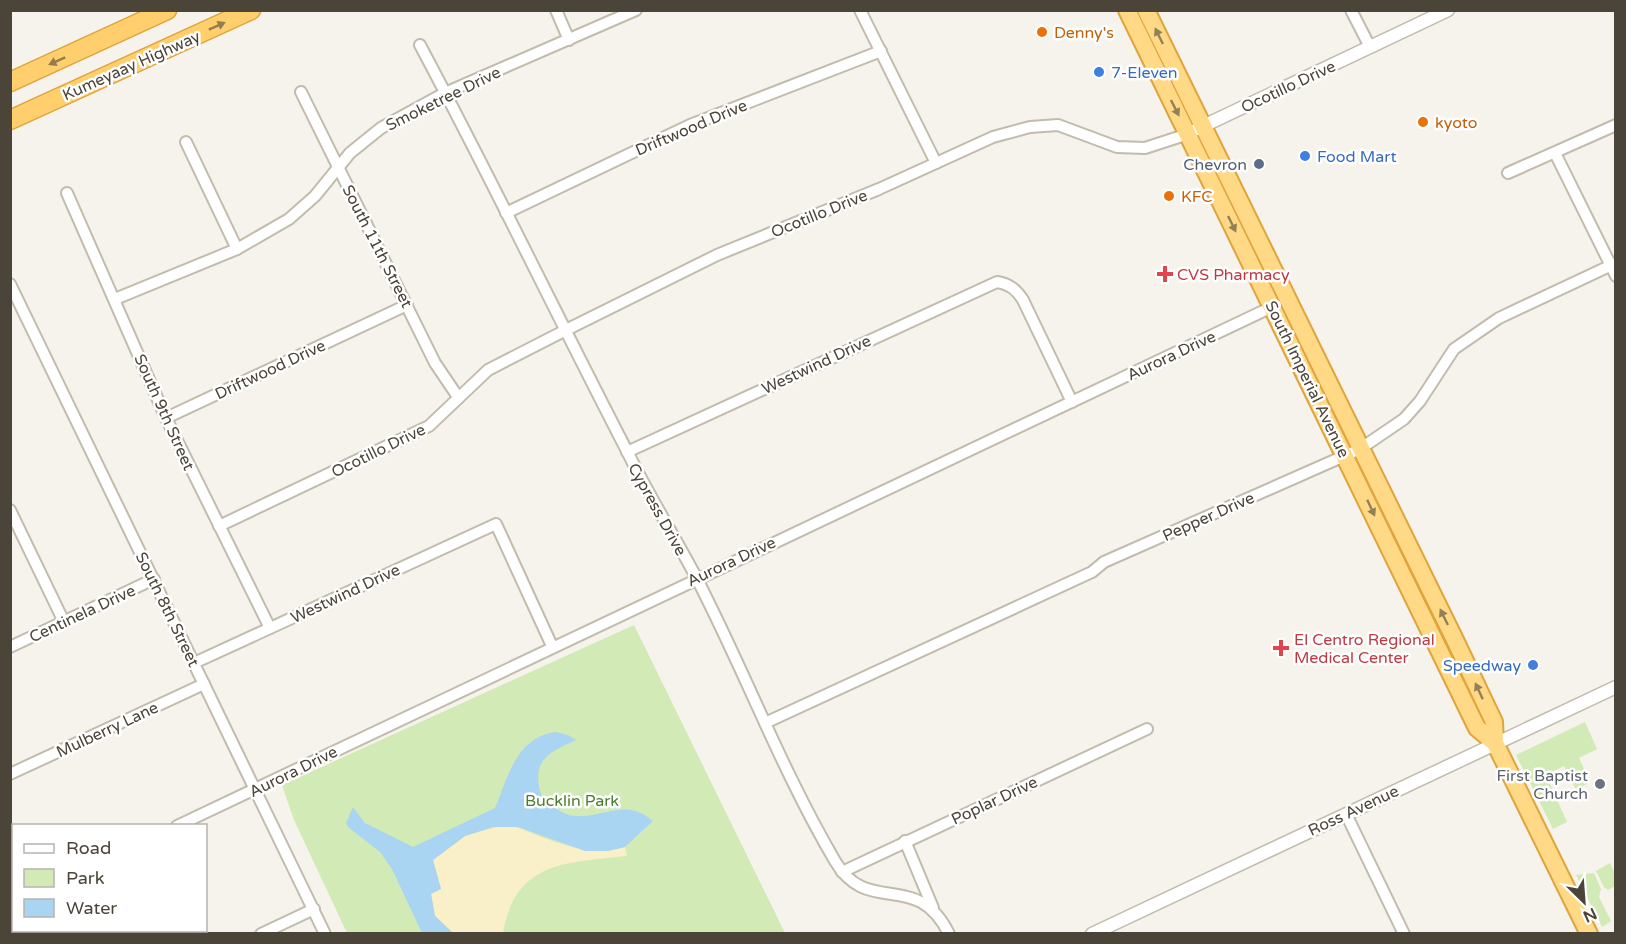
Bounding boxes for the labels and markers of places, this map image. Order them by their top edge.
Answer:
place label: Denny's [1054,23,1114,43]
marker: Denny's [1035,25,1049,39]
place label: 7-Eleven [1111,63,1178,83]
marker: 7-Eleven [1092,65,1106,79]
place label: kyoto [1435,113,1478,133]
marker: kyoto [1416,115,1430,129]
place label: Food Mart [1317,147,1397,167]
marker: Food Mart [1298,149,1312,163]
place label: Chevron [1183,155,1247,175]
marker: Chevron [1252,157,1266,171]
place label: KFC [1181,187,1212,207]
marker: KFC [1162,189,1176,203]
place label: CVS Pharmacy [1177,265,1290,285]
marker: CVS Pharmacy [1158,267,1172,281]
place label: El Centro Regional Medical Center [1294,630,1435,668]
marker: El Centro Regional Medical Center [1272,639,1290,657]
place label: Speedway [1443,656,1521,676]
marker: Speedway [1526,658,1540,672]
place label: First Baptist Church [1497,766,1588,804]
marker: First Baptist Church [1593,777,1607,791]

